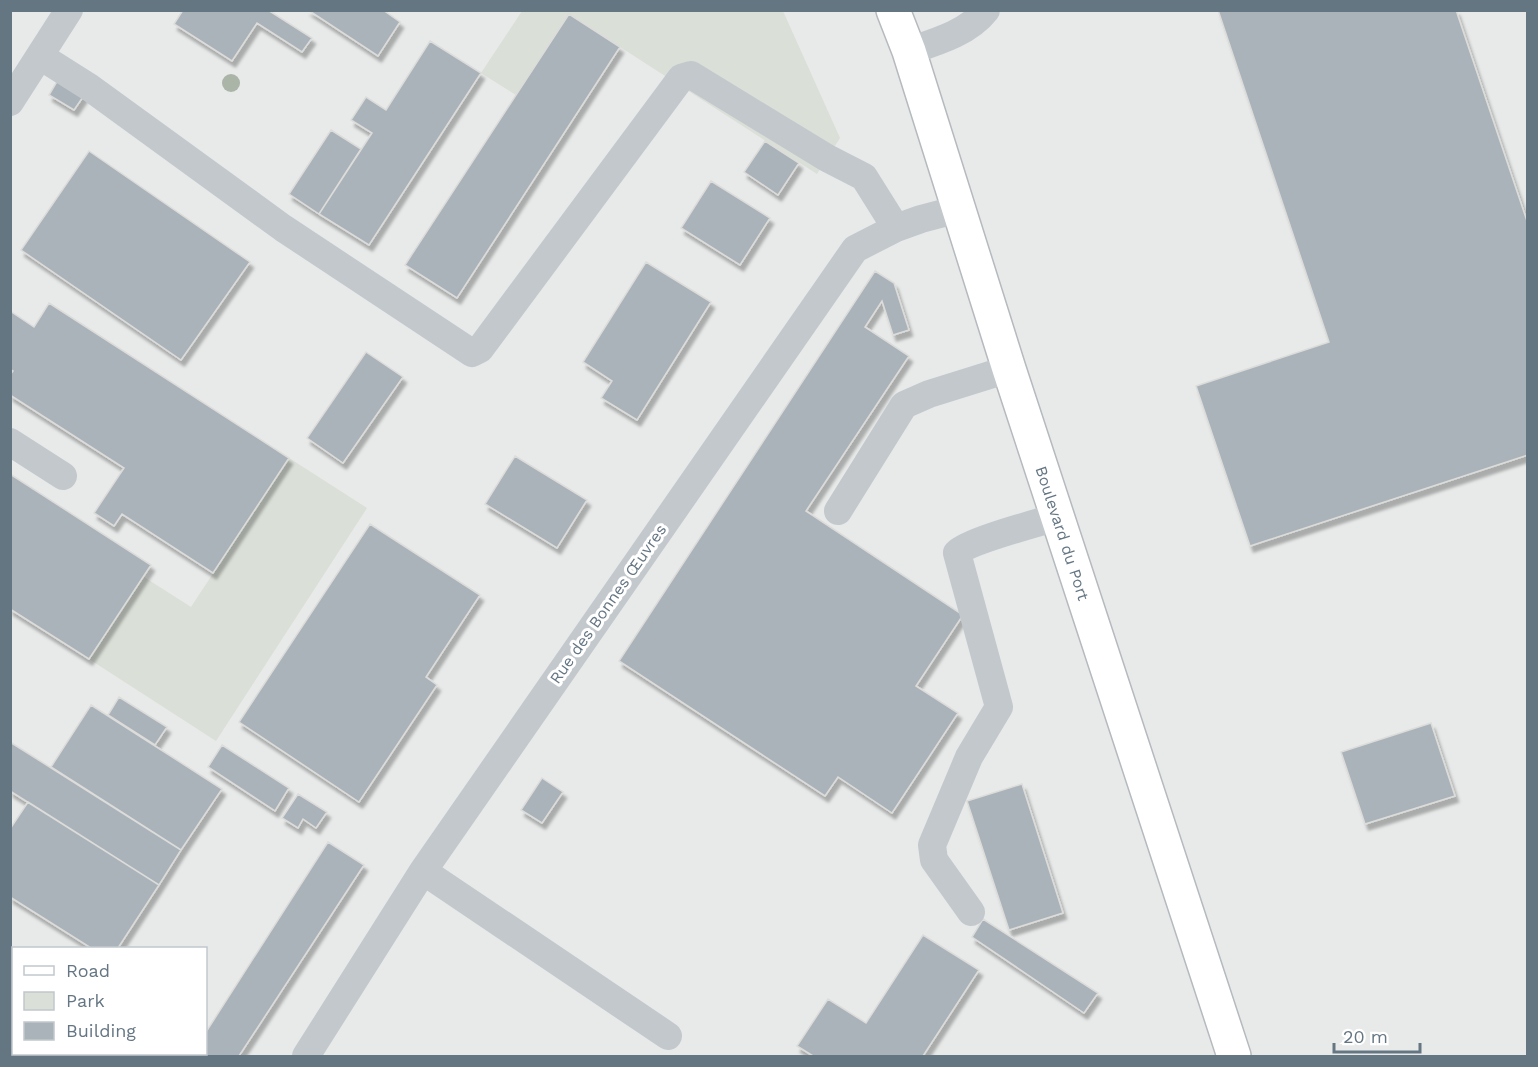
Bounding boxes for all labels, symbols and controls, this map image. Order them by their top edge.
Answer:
street label: Boulevard du Port [1032,463,1094,603]
street label: Rue des Bonnes Œuvres [546,521,670,687]
legend [12,947,207,1055]
text: Road [66,960,110,981]
text: Park [66,990,105,1011]
scale bar [1334,1016,1420,1054]
text: Building [66,1020,136,1041]
text: 20 m [1343,1026,1388,1047]

